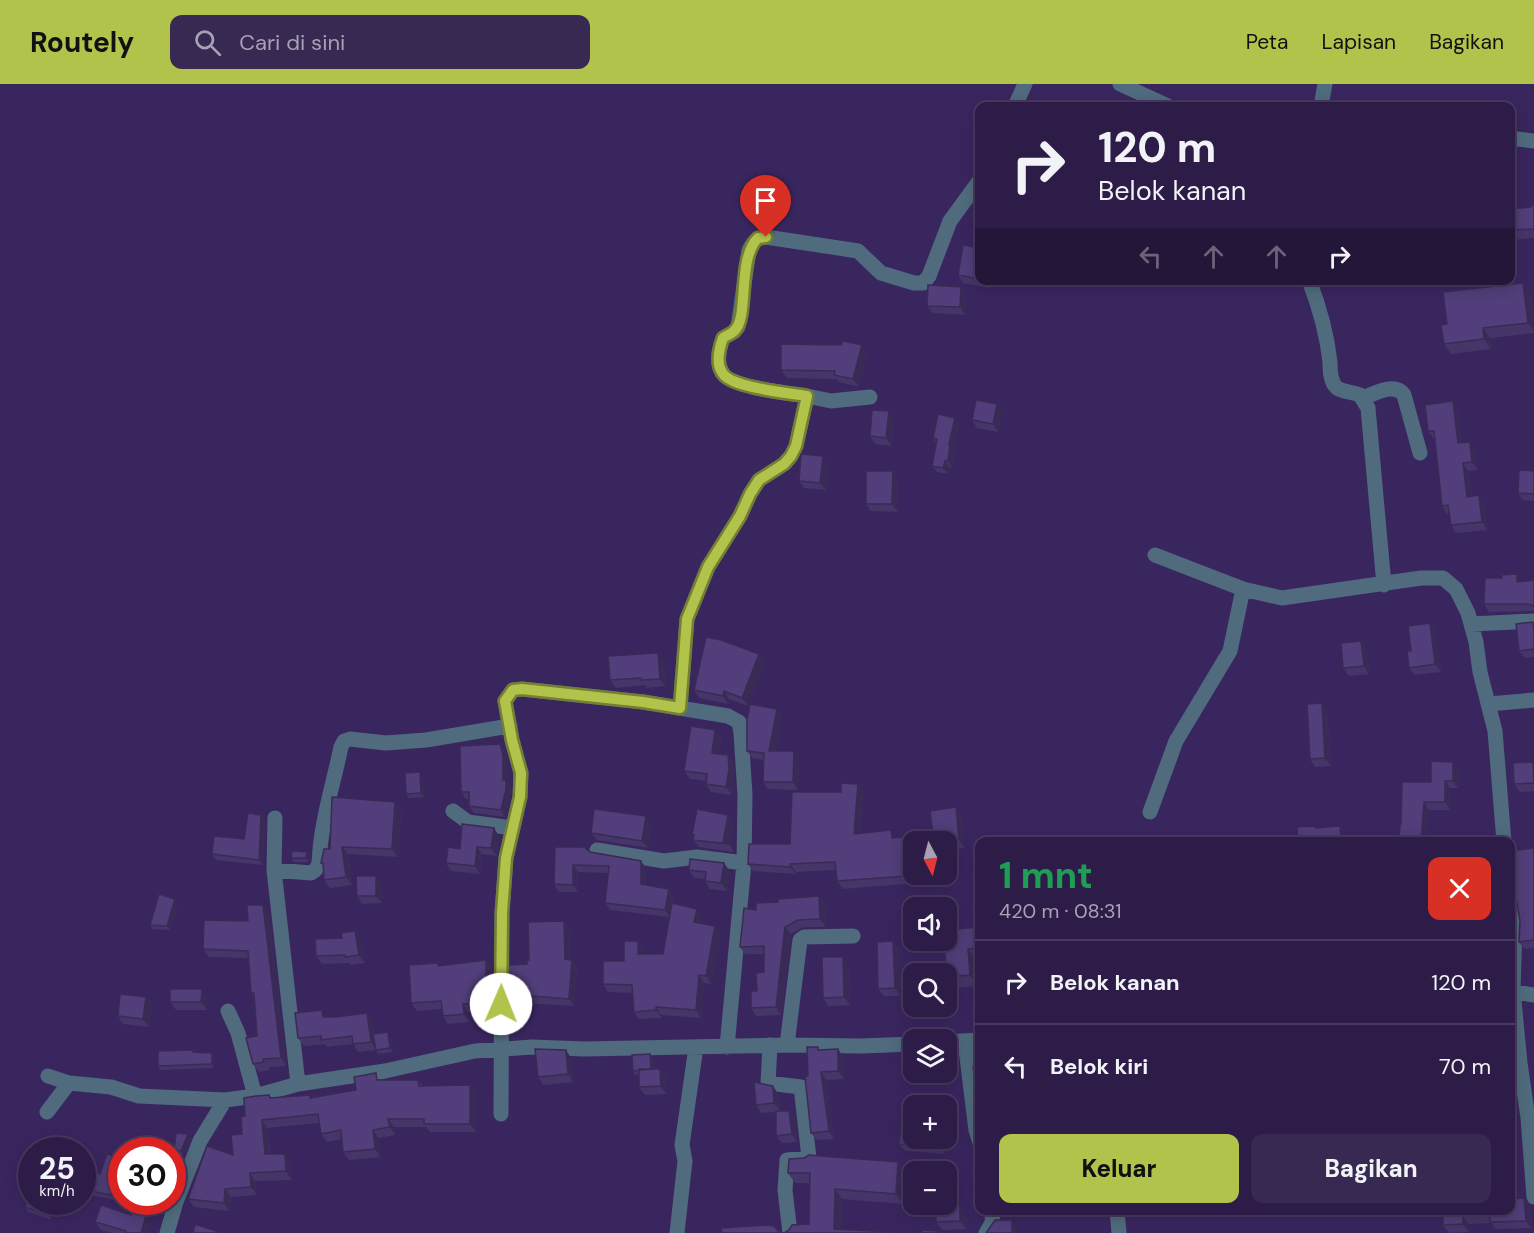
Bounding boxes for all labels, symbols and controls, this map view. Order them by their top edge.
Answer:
search box [170,15,590,69]
text: Routely [30,24,134,61]
icon: search [191,26,224,59]
text: Cari di sini [239,28,345,57]
text: Peta [1246,28,1288,56]
text: Lapisan [1321,28,1396,56]
text: Bagikan [1429,28,1504,56]
text: 120 m [1098,120,1216,175]
icon: right [999,126,1077,204]
text: Belok kanan [1098,173,1246,208]
pin [740,175,791,237]
icon: arrive [749,184,782,217]
icon: left [1134,240,1167,273]
icon: ahead [1197,240,1230,273]
icon: ahead [1260,240,1293,273]
icon: right [1323,240,1356,273]
north arrow [903,831,957,885]
map controls [903,831,957,1215]
text: 1 mnt [999,852,1093,899]
button: close [1428,857,1491,920]
button: sound [903,897,957,951]
text: 420 m · 08:31 [999,898,1121,924]
button: search [903,963,957,1017]
icon: right [999,966,1032,999]
text: Belok kanan [1050,968,1180,997]
text: 120 m [1431,968,1491,997]
position arrow [469,972,533,1036]
button: layers [903,1029,957,1083]
icon: left [999,1050,1032,1083]
text: Belok kiri [1050,1052,1148,1081]
text: 70 m [1439,1052,1491,1081]
button: + [903,1095,957,1149]
button: Keluar [999,1134,1239,1203]
button: Bagikan [1251,1134,1491,1203]
speed limit sign: 30 [108,1137,186,1215]
text: 25 [39,1149,75,1188]
button: − [903,1161,957,1215]
text: km/h [39,1181,75,1201]

